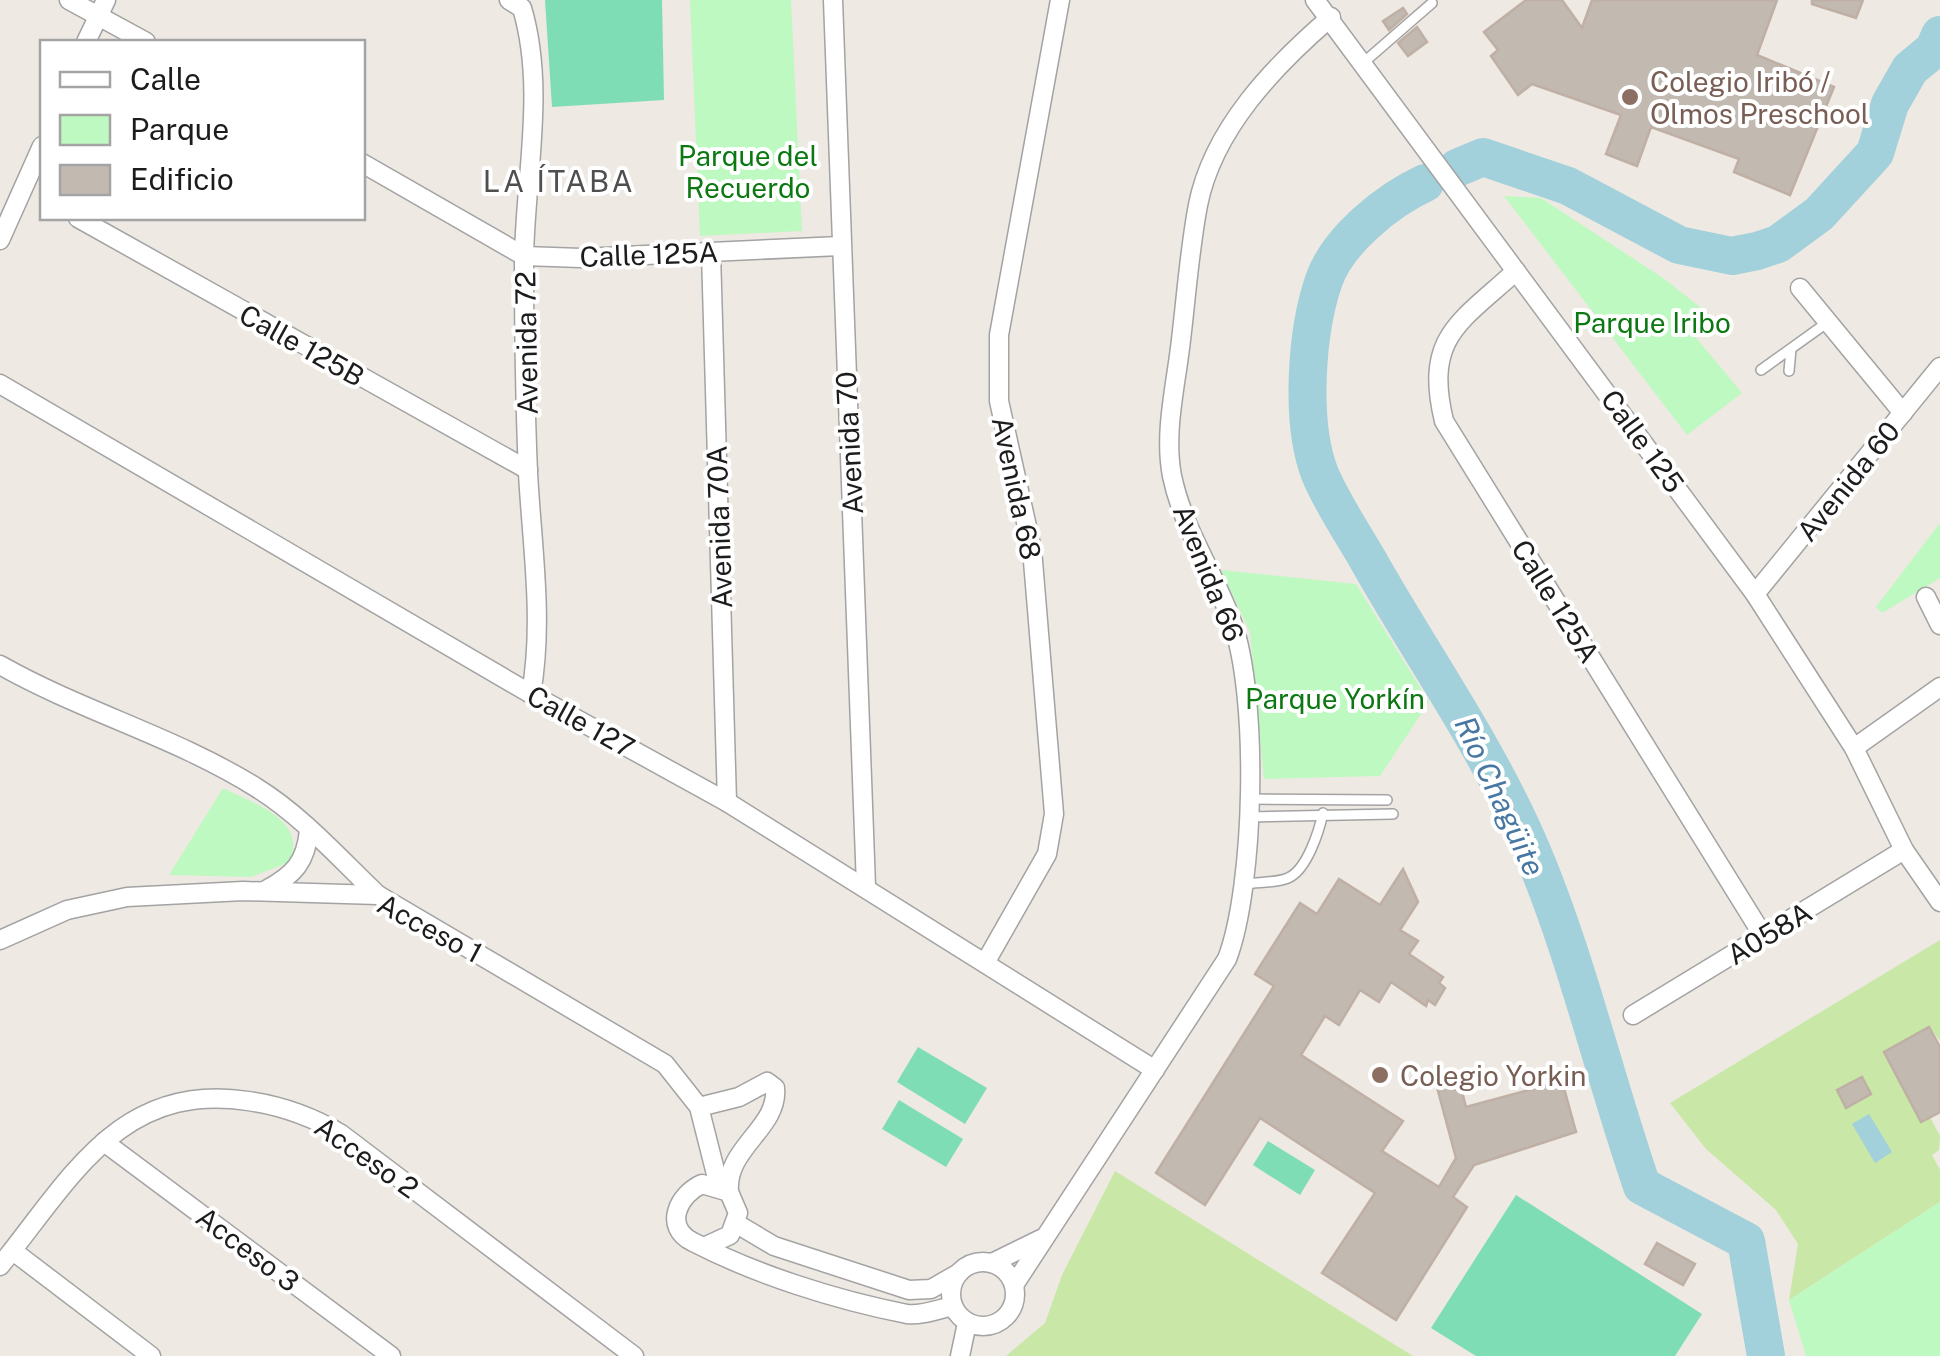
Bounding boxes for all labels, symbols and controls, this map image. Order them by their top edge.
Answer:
legend [40,40,365,220]
text: Calle [130,61,201,97]
place label: Colegio Iribó / Olmos Preschool [1650,65,1869,130]
marker: Colegio Iribó / Olmos Preschool [1619,86,1641,108]
text: Parque [130,111,229,147]
park label: Parque del Recuerdo [678,139,818,204]
text: Edificio [130,161,234,197]
district label: LA ÍTABA [483,163,635,199]
street label: Calle 125A [579,235,719,273]
street label: Avenida 72 [508,271,544,415]
street label: Calle 125B [234,297,370,393]
park label: Parque Iribo [1573,306,1731,339]
street label: Avenida 70 [829,371,869,515]
street label: Calle 125 [1595,383,1691,499]
street label: Avenida 68 [986,413,1048,563]
street label: Avenida 60 [1790,415,1906,547]
street label: Avenida 70A [700,445,738,609]
street label: Avenida 66 [1167,500,1251,646]
street label: Calle 125A [1505,533,1607,669]
street label: Calle 127 [521,678,641,764]
park label: Parque Yorkín [1245,682,1425,715]
water label: Río Chagüite [1447,710,1553,882]
street label: Acceso 1 [372,887,488,969]
street label: A058A [1721,895,1817,971]
place label: Colegio Yorkin [1400,1059,1586,1092]
marker: Colegio Yorkin [1369,1064,1391,1086]
street label: Acceso 2 [309,1109,425,1205]
street label: Acceso 3 [190,1200,306,1298]

